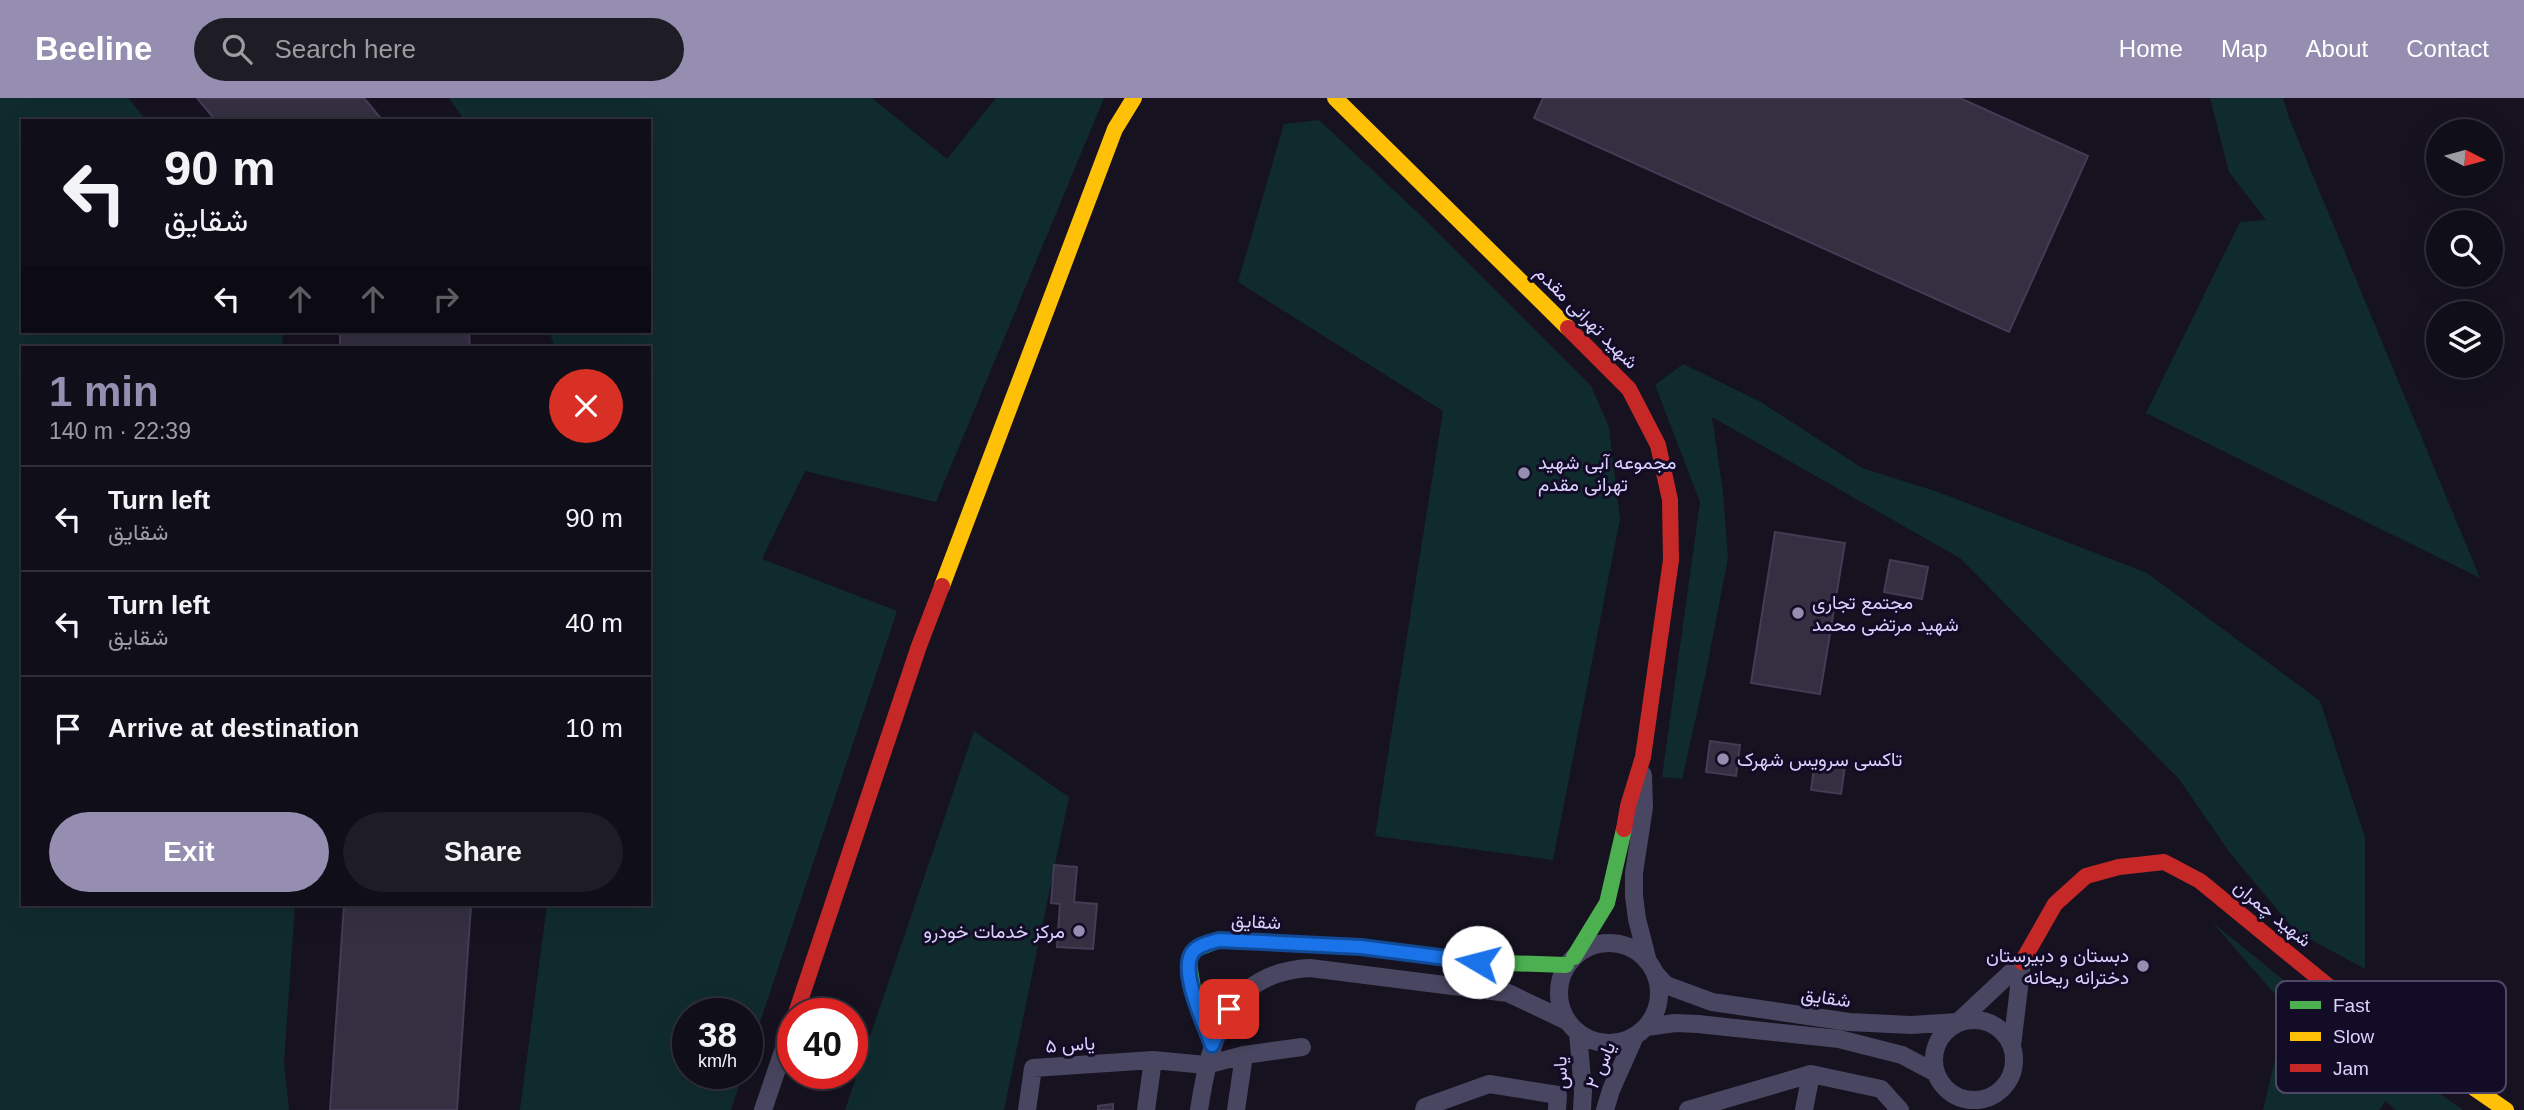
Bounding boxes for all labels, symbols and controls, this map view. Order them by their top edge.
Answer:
search box [194,18,684,81]
text: Beeline [35,30,152,67]
icon: search [218,30,256,68]
text: Search here [274,34,416,64]
text: Home [2119,35,2183,62]
text: Map [2221,35,2268,62]
text: About [2306,35,2368,62]
text: Contact [2406,35,2489,62]
north arrow [2426,119,2502,196]
map controls [2426,119,2503,378]
text: 90 m [164,141,276,195]
icon: left [49,147,140,238]
text: شقایق [164,202,248,238]
button: search [2426,210,2503,287]
street label: شهید تهرانی مقدم [1530,262,1642,374]
icon: left [208,280,246,318]
icon: ahead [281,280,319,318]
icon: ahead [354,280,392,318]
icon: right [427,280,465,318]
button: layers [2426,301,2503,378]
text: 1 min [49,368,159,415]
button: close [549,369,623,443]
text: 140 m · 22:39 [49,418,191,444]
place label: مجموعه آبی شهید تهرانی مقدم [1538,452,1676,497]
marker: مجموعه آبی شهید تهرانی مقدم [1516,465,1532,481]
text: Turn left [108,485,210,515]
icon: left [49,500,87,538]
text: 90 m [565,503,623,533]
text: شقایق [108,519,169,545]
text: Turn left [108,590,210,620]
place label: مجتمع تجاری شهید مرتضی محمد [1812,592,1959,636]
icon: left [49,605,87,643]
marker: مجتمع تجاری شهید مرتضی محمد [1790,605,1806,621]
text: 40 m [565,608,623,638]
text: شقایق [108,624,169,650]
icon: arrive [49,710,87,748]
text: Arrive at destination [108,713,359,743]
text: 10 m [565,713,623,743]
place label: تاکسی سرویس شهرک [1737,749,1902,771]
marker: تاکسی سرویس شهرک [1715,751,1731,767]
button: Exit [49,812,329,892]
button: Share [343,812,623,892]
street label: شهید چمران [2228,876,2316,953]
street label: شقایق [1230,910,1281,934]
place label: مرکز خدمات خودرو [923,921,1065,943]
marker: مرکز خدمات خودرو [1071,923,1087,939]
position arrow [1441,925,1515,999]
place label: دبستان و دبیرستان دخترانه ریحانه [1986,945,2129,989]
marker: دبستان و دبیرستان دخترانه ریحانه [2135,958,2151,974]
pin [1199,979,1259,1039]
legend [2276,981,2506,1093]
street label: شقایق [1800,984,1852,1012]
icon: arrive [1210,990,1248,1028]
text: Fast [2333,995,2371,1016]
speed limit sign: 40 [777,998,868,1089]
text: 38 [698,1015,737,1054]
text: Slow [2333,1026,2374,1047]
street label: یاس ۵ [1044,1032,1096,1058]
street label: یاس ۲ [1581,1039,1621,1092]
text: km/h [698,1051,737,1071]
street label: یاس [1549,1056,1573,1090]
text: Jam [2333,1058,2369,1079]

